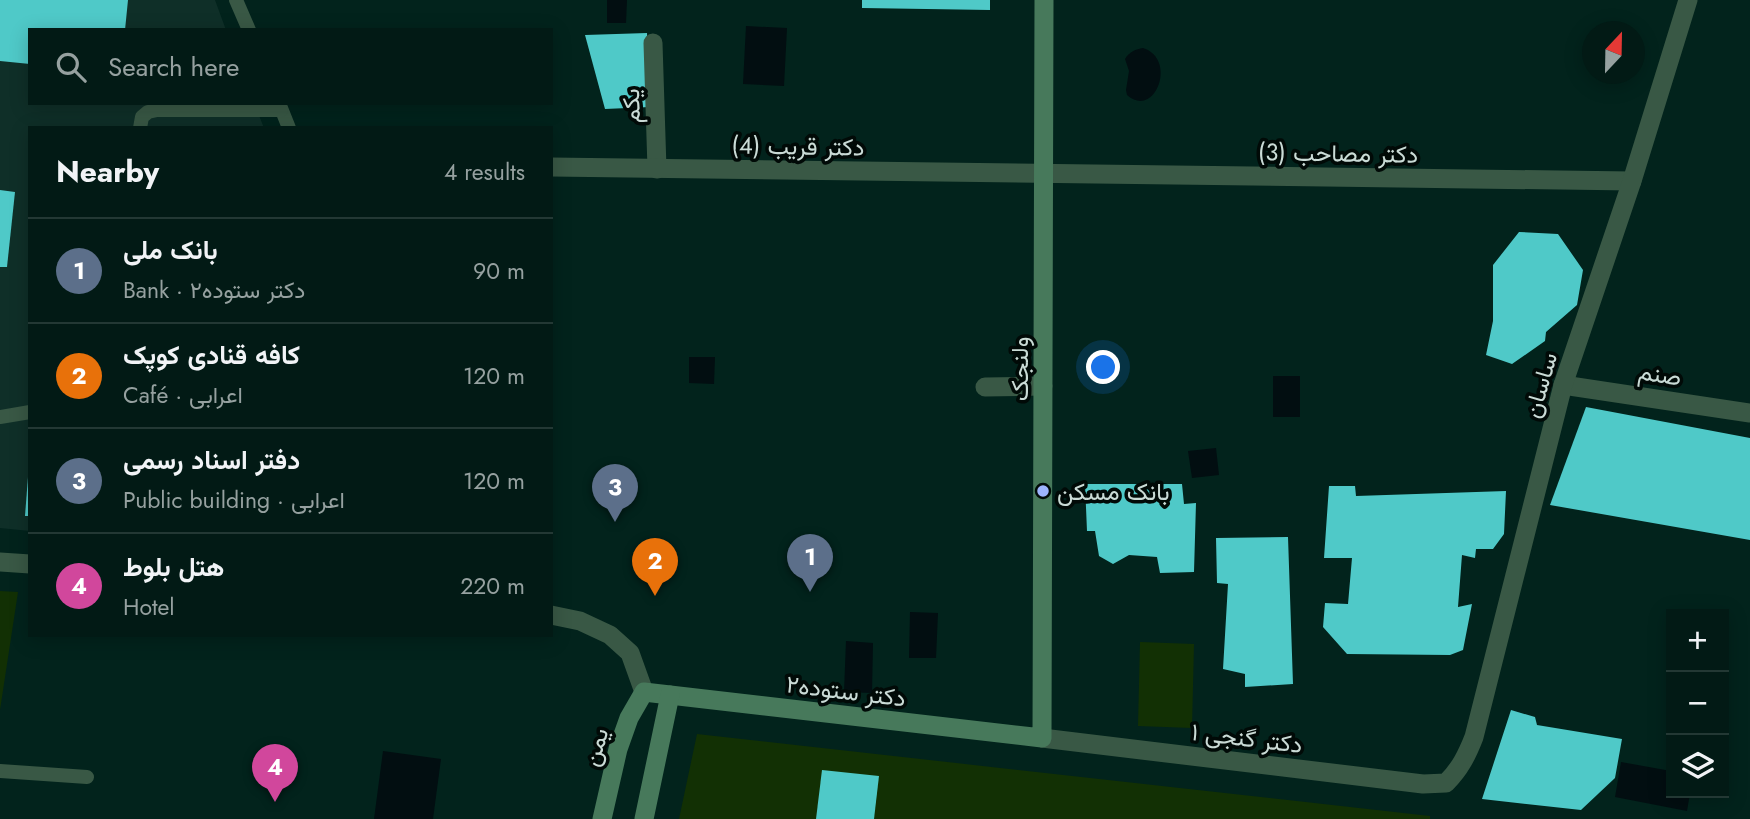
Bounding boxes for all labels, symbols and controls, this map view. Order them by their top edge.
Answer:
north arrow [1582,21,1645,84]
search box [28,28,553,105]
icon: search [52,48,90,86]
text: Search here [108,48,240,86]
street label: یکم [613,88,649,124]
street label: دکتر قریب (4) [731,127,865,165]
street label: دکتر مصاحب (3) [1258,134,1418,172]
text: Nearby [56,150,159,193]
text: 4 results [444,155,525,189]
text: بانک ملی [123,231,218,269]
text: 1 [73,254,85,288]
text: 90 m [473,254,525,288]
text: Bank · دکتر ستوده۲ [123,273,305,307]
text: کافه قنادی کوپک [123,336,300,374]
street label: ولنجک [1002,337,1037,401]
street label: ساسان [1514,348,1566,422]
your location [1086,350,1120,384]
street label: صنم [1636,353,1684,395]
text: 2 [71,359,87,393]
text: 120 m [463,359,525,393]
text: Café · اعرابی [123,378,243,412]
text: دفتر اسناد رسمی [123,441,300,479]
text: 3 [72,464,86,498]
text: 120 m [463,464,525,498]
pin: 3 [592,464,638,522]
place label: بانک مسکن [1057,474,1170,509]
text: Public building · اعرابی [123,483,345,517]
marker: بانک مسکن [1035,483,1051,499]
pin: 1 [787,534,833,592]
pin: 2 [632,538,678,596]
text: هتل بلوط [123,548,224,586]
text: 4 [71,569,87,603]
text: 220 m [460,569,525,603]
text: Hotel [123,590,175,624]
map controls [1666,609,1729,798]
button: + [1666,609,1729,672]
street label: دکتر ستوده۲ [784,666,908,716]
button: − [1666,672,1729,735]
street label: دکتر گنجی ۱ [1189,714,1305,762]
street label: یمن [573,724,617,770]
button: layers [1666,735,1729,798]
pin: 4 [252,744,298,802]

